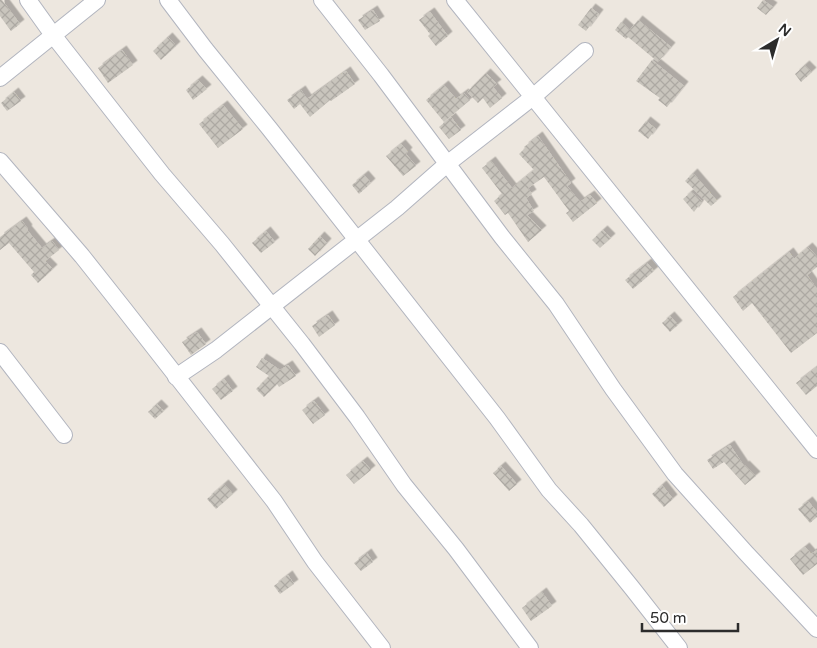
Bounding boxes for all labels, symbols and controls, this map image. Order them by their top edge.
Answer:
north arrow [752,15,802,65]
text: N [775,20,794,40]
scale bar [642,600,738,632]
text: 50 m [650,609,687,627]

